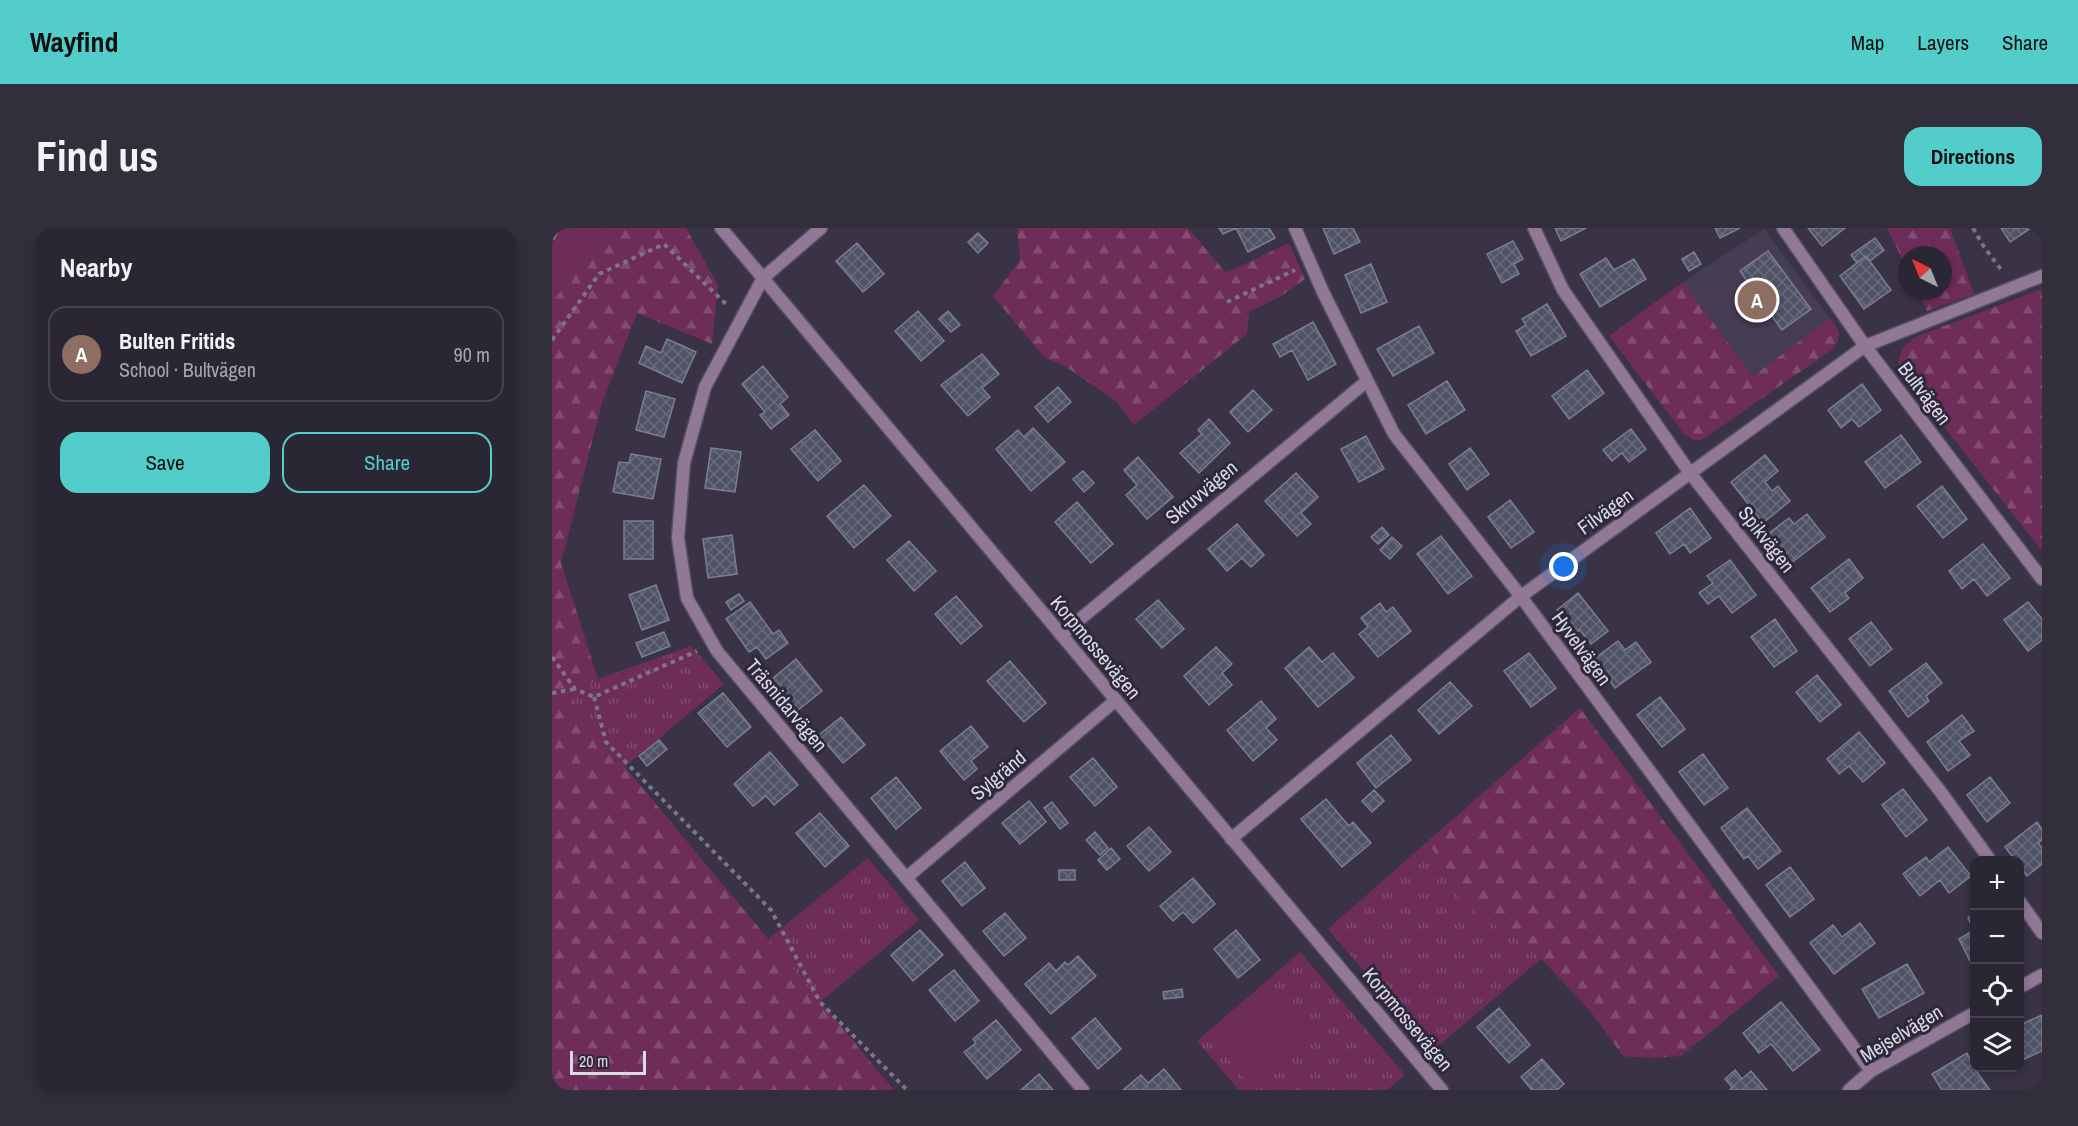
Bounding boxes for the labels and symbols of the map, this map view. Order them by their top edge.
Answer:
north arrow [1898,246,1952,300]
pin: A [1738,278,1776,322]
street label: Bultvägen [1892,356,1958,430]
street label: Skruvvägen [1159,454,1243,530]
street label: Filvägen [1572,482,1638,540]
street label: Spikvägen [1733,500,1801,578]
your location [1549,552,1578,581]
street label: Korpmossevägen [1045,589,1147,705]
street label: Hyvelvägen [1546,605,1618,691]
street label: Träsnidarvägen [740,653,834,757]
street label: Sylgränd [965,744,1031,806]
street label: Korpmossevägen [1357,961,1459,1077]
street label: Mejselvägen [1855,998,1947,1068]
scale bar [570,1048,646,1076]

